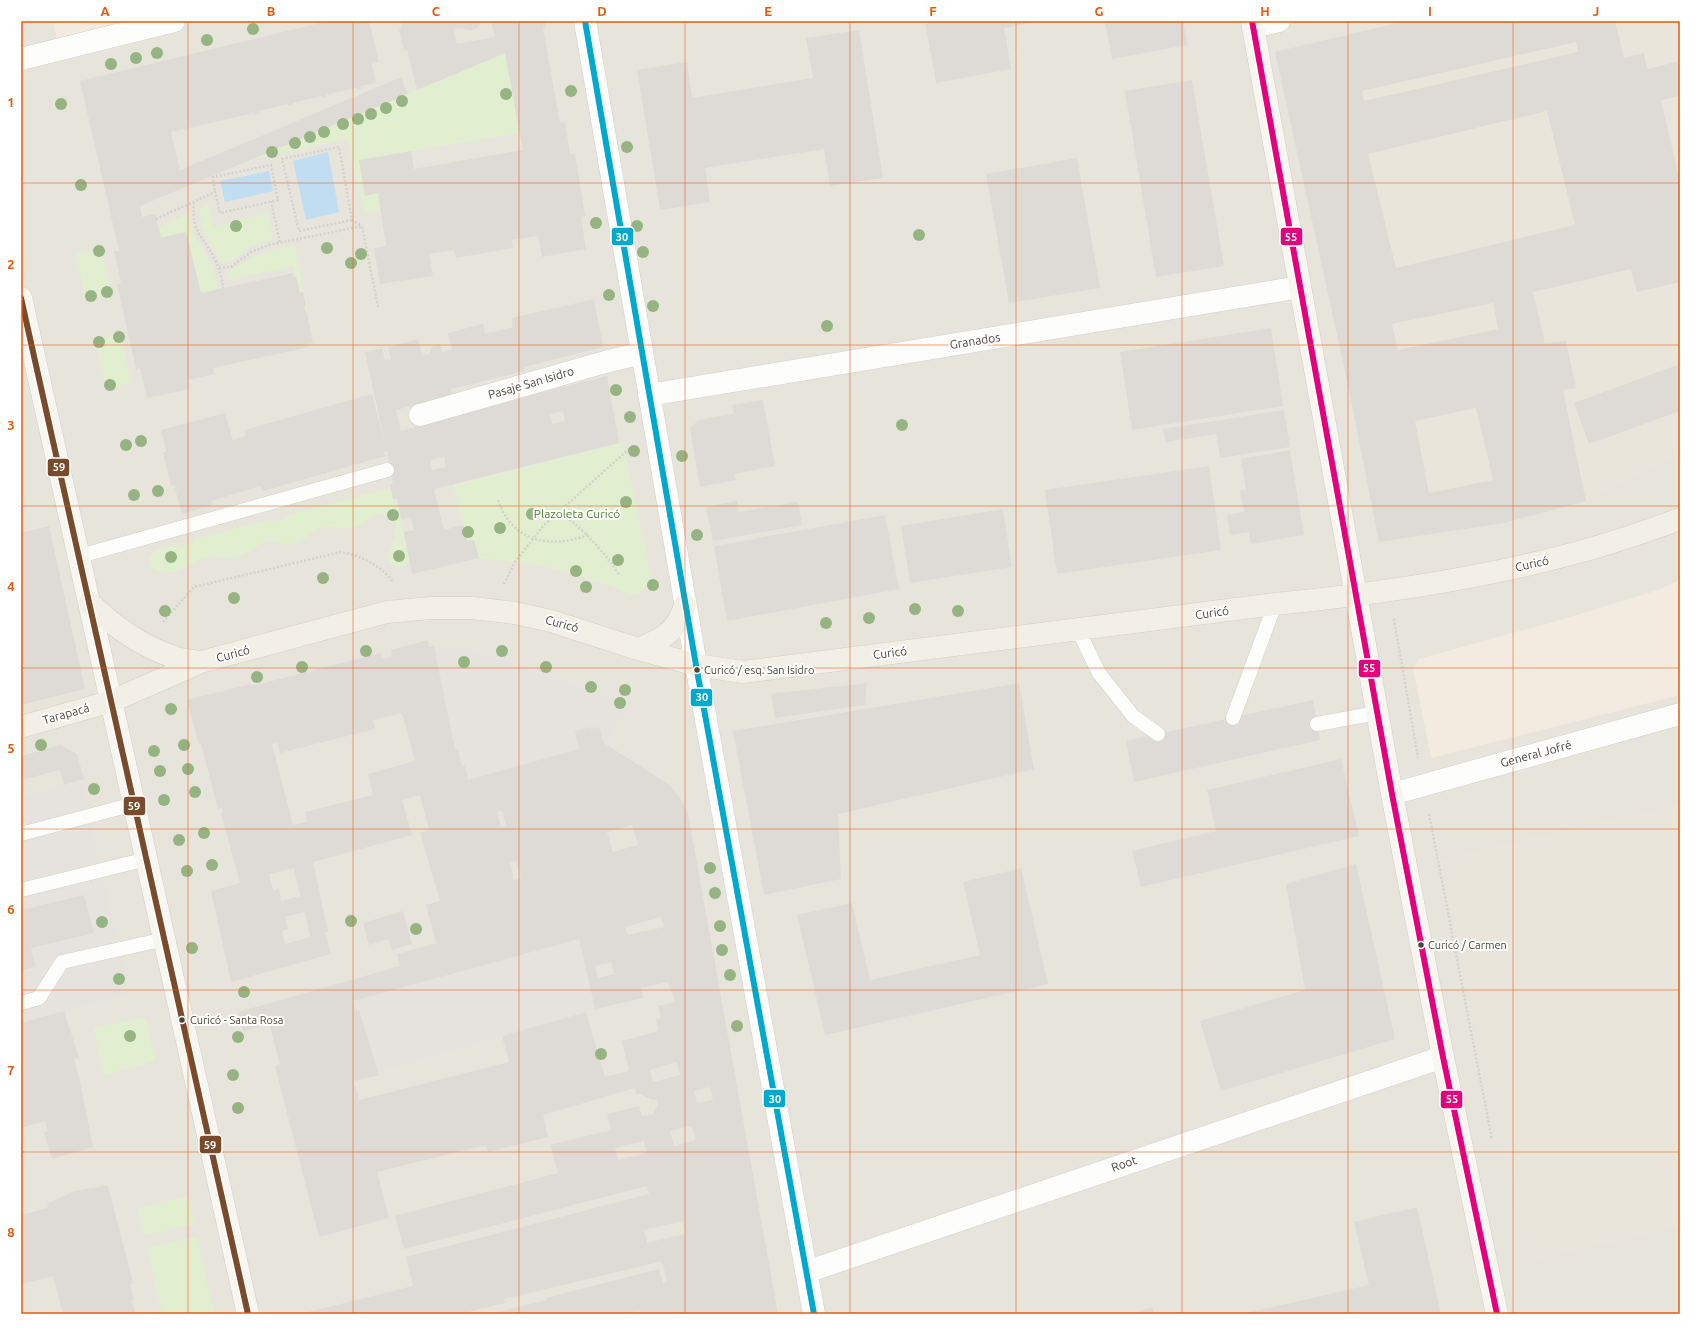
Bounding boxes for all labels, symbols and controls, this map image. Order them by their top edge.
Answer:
text: A [100,4,110,18]
text: B [267,4,276,18]
text: C [432,4,441,18]
text: D [597,4,607,18]
text: E [764,4,772,18]
text: F [929,4,937,18]
text: G [1095,4,1104,18]
text: H [1260,4,1270,18]
text: I [1428,4,1432,18]
text: J [1593,4,1599,18]
text: 1 [7,95,15,109]
line badge: 30 [611,227,634,246]
line badge: 55 [1280,227,1303,246]
text: 30 [616,231,628,243]
text: 55 [1285,231,1297,243]
text: 2 [7,257,15,271]
street label: Granados [949,330,1001,351]
street label: Pasaje San Isidro [486,364,575,401]
text: 3 [7,418,15,432]
line badge: 59 [47,458,70,477]
text: 59 [53,461,65,473]
park label: Plazoleta Curicó [534,507,620,520]
street label: Curicó [1514,553,1550,574]
text: 4 [7,579,15,593]
street label: Curicó [1194,604,1230,621]
street label: Curicó [544,613,580,634]
street label: Curicó [215,643,251,664]
street label: Curicó [872,644,908,661]
line badge: 55 [1358,659,1381,678]
text: 55 [1363,662,1375,674]
place label: Curicó / esq. San Isidro [704,664,814,676]
marker: Curicó / esq. San Isidro [692,665,702,675]
line badge: 30 [690,688,713,707]
text: 30 [696,691,708,703]
street label: Tarapacá [41,701,91,726]
street label: General Jofré [1499,738,1573,769]
text: 5 [7,741,15,755]
line badge: 59 [123,796,146,816]
text: 59 [128,800,140,812]
text: 6 [7,902,15,916]
place label: Curicó / Carmen [1428,939,1507,951]
marker: Curicó / Carmen [1416,940,1426,950]
place label: Curicó - Santa Rosa [190,1014,283,1026]
marker: Curicó - Santa Rosa [177,1015,187,1025]
text: 7 [7,1063,15,1077]
line badge: 30 [763,1089,786,1108]
line badge: 55 [1440,1090,1463,1109]
text: 30 [769,1093,781,1105]
text: 55 [1446,1093,1458,1105]
line badge: 59 [199,1135,222,1154]
text: 59 [204,1139,216,1151]
street label: Root [1109,1153,1139,1174]
text: 8 [7,1225,15,1239]

